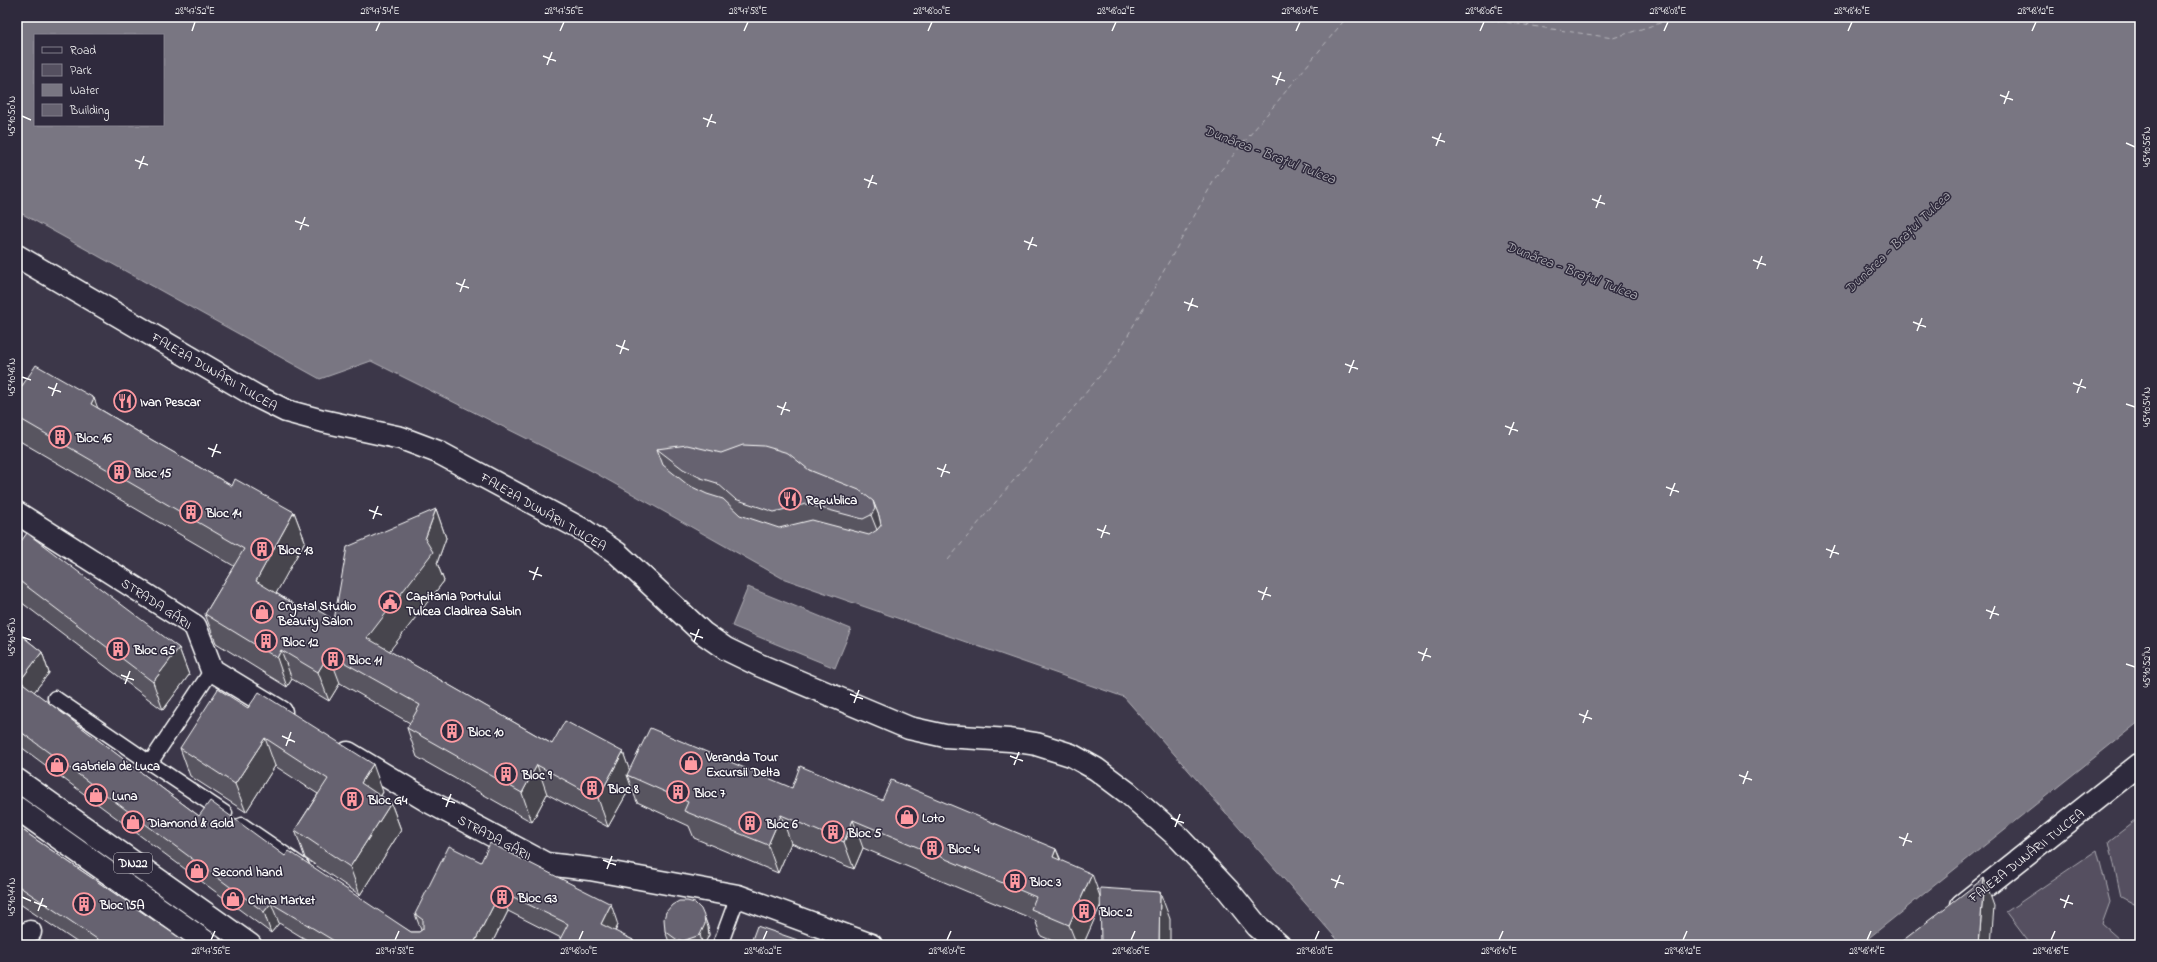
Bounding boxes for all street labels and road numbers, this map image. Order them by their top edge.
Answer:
street label: FALEZA DUNĂRII TULCEA [147,328,281,416]
street label: FALEZA DUNĂRII TULCEA [476,468,610,556]
street label: STRADA GĂRII [117,574,195,634]
street label: FALEZA DUNĂRII TULCEA [1964,805,2089,908]
street label: STRADA GĂRII [454,811,535,866]
road number: DN22 [114,853,152,873]

